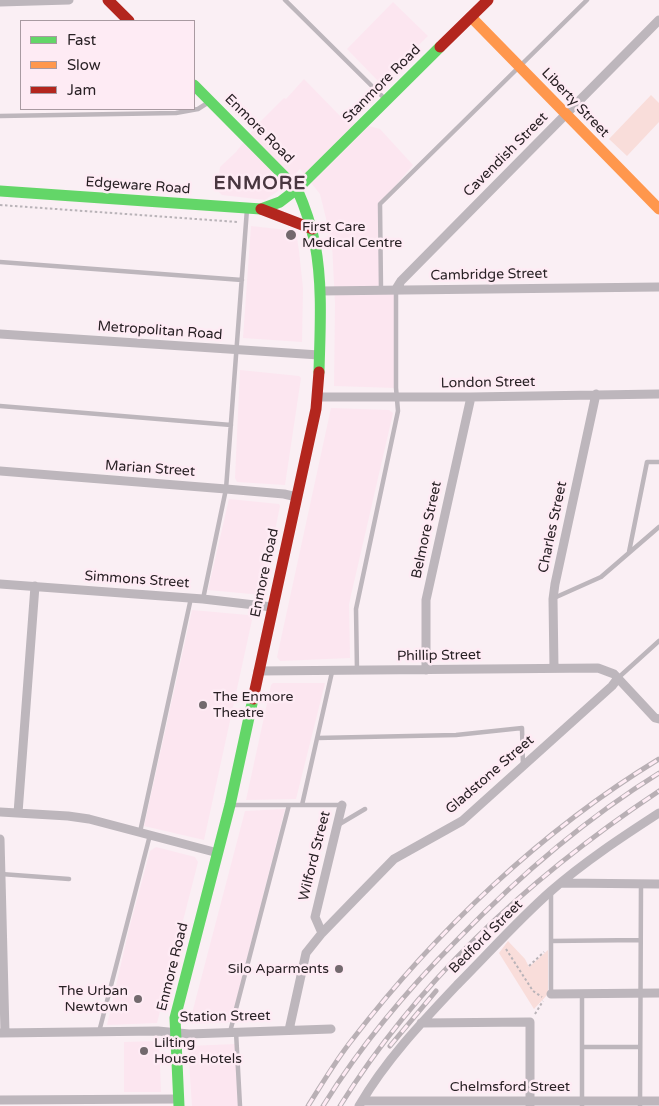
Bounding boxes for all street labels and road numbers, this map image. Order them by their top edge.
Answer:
street label: Stanmore Road [340,42,424,126]
street label: Liberty Street [538,65,612,141]
street label: Enmore Road [221,91,297,167]
street label: Cavendish Street [460,109,552,201]
street label: Edgeware Road [85,174,191,198]
street label: Cambridge Street [430,266,548,284]
street label: Metropolitan Road [97,318,223,344]
street label: London Street [441,374,535,392]
street label: Marian Street [104,457,196,481]
street label: Belmore Street [408,480,446,580]
street label: Charles Street [535,480,571,574]
street label: Enmore Road [247,527,283,619]
street label: Simmons Street [84,568,190,592]
street label: Phillip Street [397,647,481,665]
street label: Gladstone Street [442,732,538,818]
street label: Wilford Street [296,809,334,903]
street label: Bedford Street [446,897,526,977]
street label: Enmore Road [154,921,192,1013]
street label: Station Street [179,1008,271,1026]
street label: Chelmsford Street [450,1079,570,1095]

